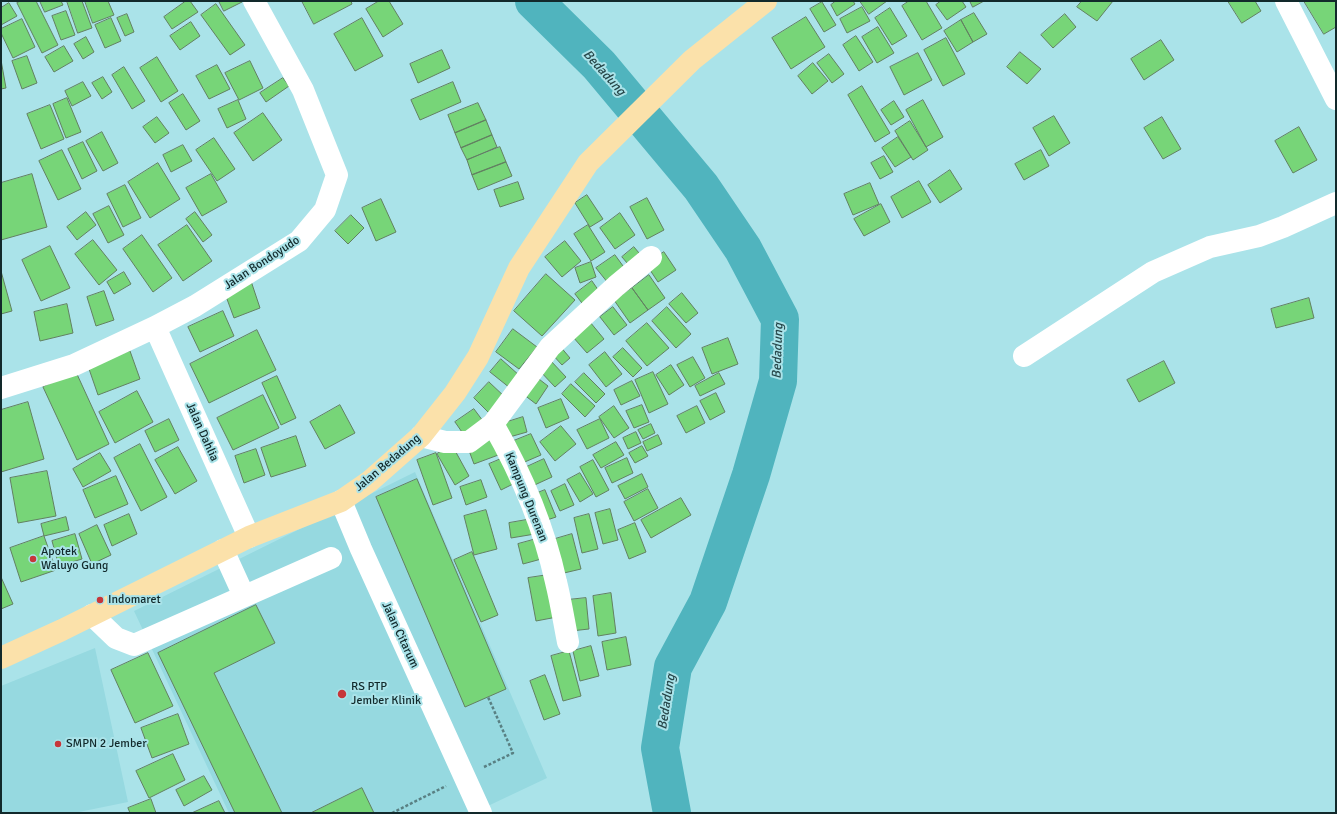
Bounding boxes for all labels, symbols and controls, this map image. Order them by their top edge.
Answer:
water label: Bedadung [580,47,628,99]
street label: Jalan Bondoyudo [222,233,302,293]
water label: Bedadung [769,323,787,379]
street label: Jalan Dahlia [183,400,221,464]
street label: Jalan Bedadung [352,431,424,495]
street label: Kampung Durenan [502,450,550,544]
place label: Apotek Waluyo Gung [41,545,108,573]
marker: Apotek Waluyo Gung [28,554,38,564]
place label: Indomaret [108,593,161,607]
marker: Indomaret [95,595,105,605]
street label: Jalan Citarum [378,600,422,670]
water label: Bedadung [655,673,679,731]
place label: RS PTP Jember Klinik [351,680,421,708]
marker: RS PTP Jember Klinik [336,688,348,700]
place label: SMPN 2 Jember [66,737,147,751]
marker: SMPN 2 Jember [53,739,63,749]

